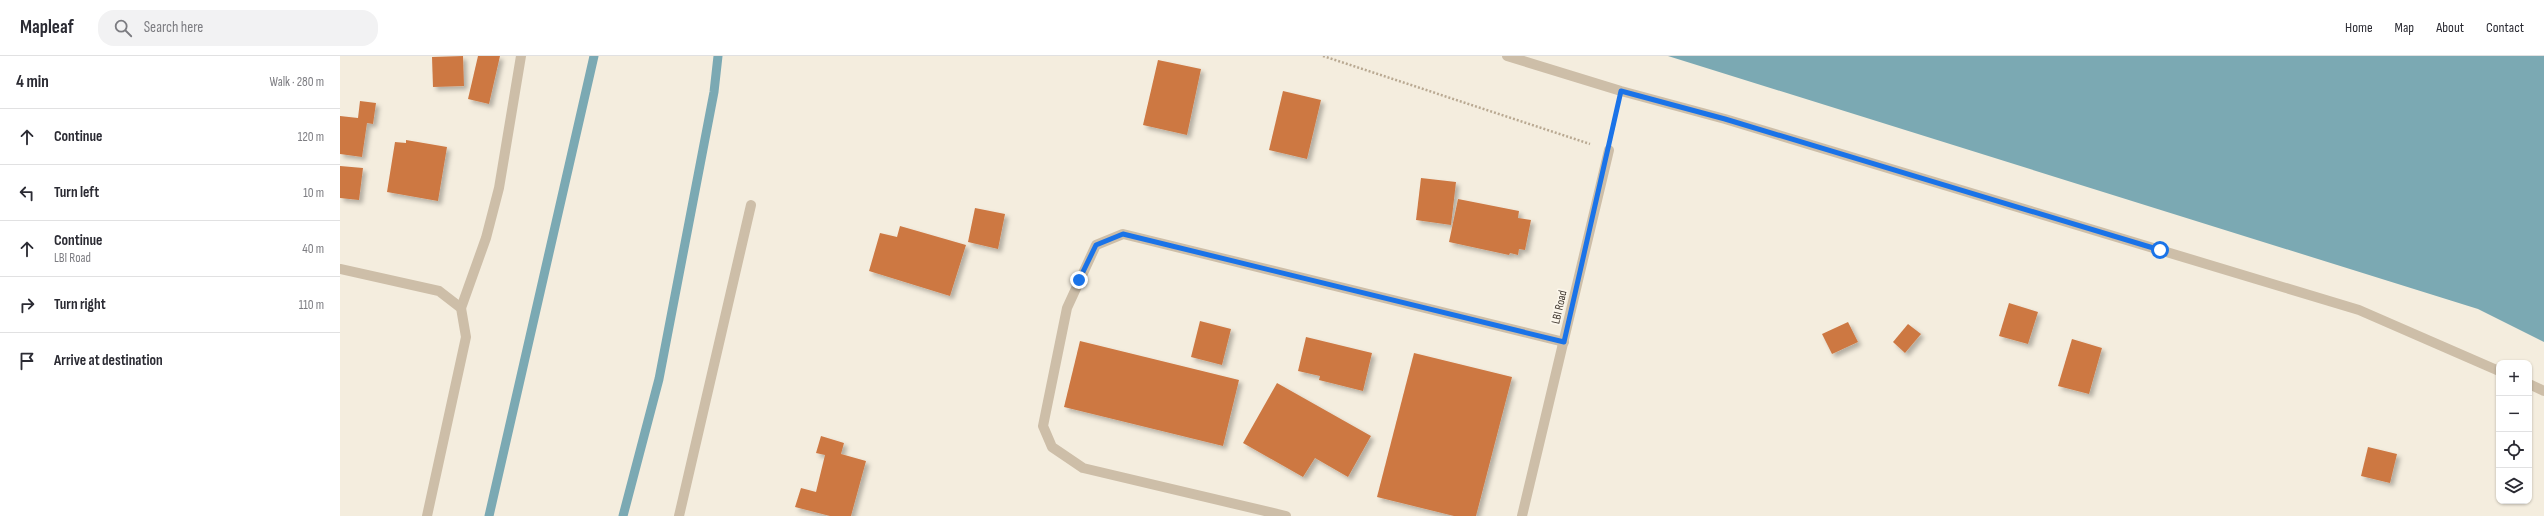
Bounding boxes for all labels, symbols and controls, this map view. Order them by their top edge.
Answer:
search box [98,10,378,46]
text: Mapleaf [20,16,74,39]
icon: search [112,17,134,39]
text: Search here [144,18,203,37]
text: Home [2345,19,2373,36]
text: Map [2395,19,2414,36]
text: About [2436,19,2464,36]
text: Contact [2486,19,2524,36]
text: 4 min [16,72,49,92]
text: Walk · 280 m [270,74,324,90]
icon: ahead [16,126,38,148]
text: Continue [54,127,103,146]
text: 120 m [298,129,324,145]
icon: left [16,182,38,204]
text: Turn left [54,183,99,202]
text: 10 m [303,185,324,201]
text: Continue [54,231,103,250]
icon: ahead [16,238,38,260]
text: 40 m [302,241,324,257]
route start [2151,241,2169,259]
text: LBI Road [54,250,91,266]
route end [1070,271,1088,289]
street label: LBI Road [1548,289,1571,325]
icon: right [16,294,38,316]
text: Turn right [54,295,106,314]
text: 110 m [299,297,324,313]
icon: arrive [16,350,38,372]
text: Arrive at destination [54,351,163,370]
map controls [2496,360,2532,504]
button: + [2496,360,2532,396]
button: − [2496,396,2532,432]
button: locate [2496,432,2532,468]
button: layers [2496,468,2532,504]

